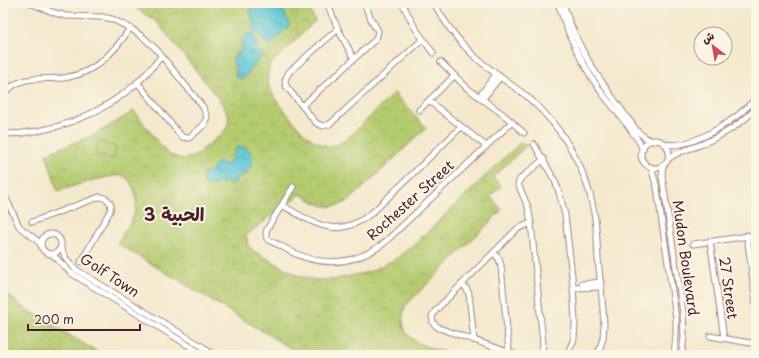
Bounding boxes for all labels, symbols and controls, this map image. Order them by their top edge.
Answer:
north arrow [693,26,733,66]
text: ش [698,27,717,47]
street label: Rochester Street [362,155,459,245]
street label: Mudon Boulevard [667,199,705,318]
district label: الحبية 3 [144,200,204,227]
street label: Golf Town [76,248,144,302]
street label: 27 Street [714,256,744,321]
scale bar [28,306,140,332]
text: 200 m [34,310,74,328]

